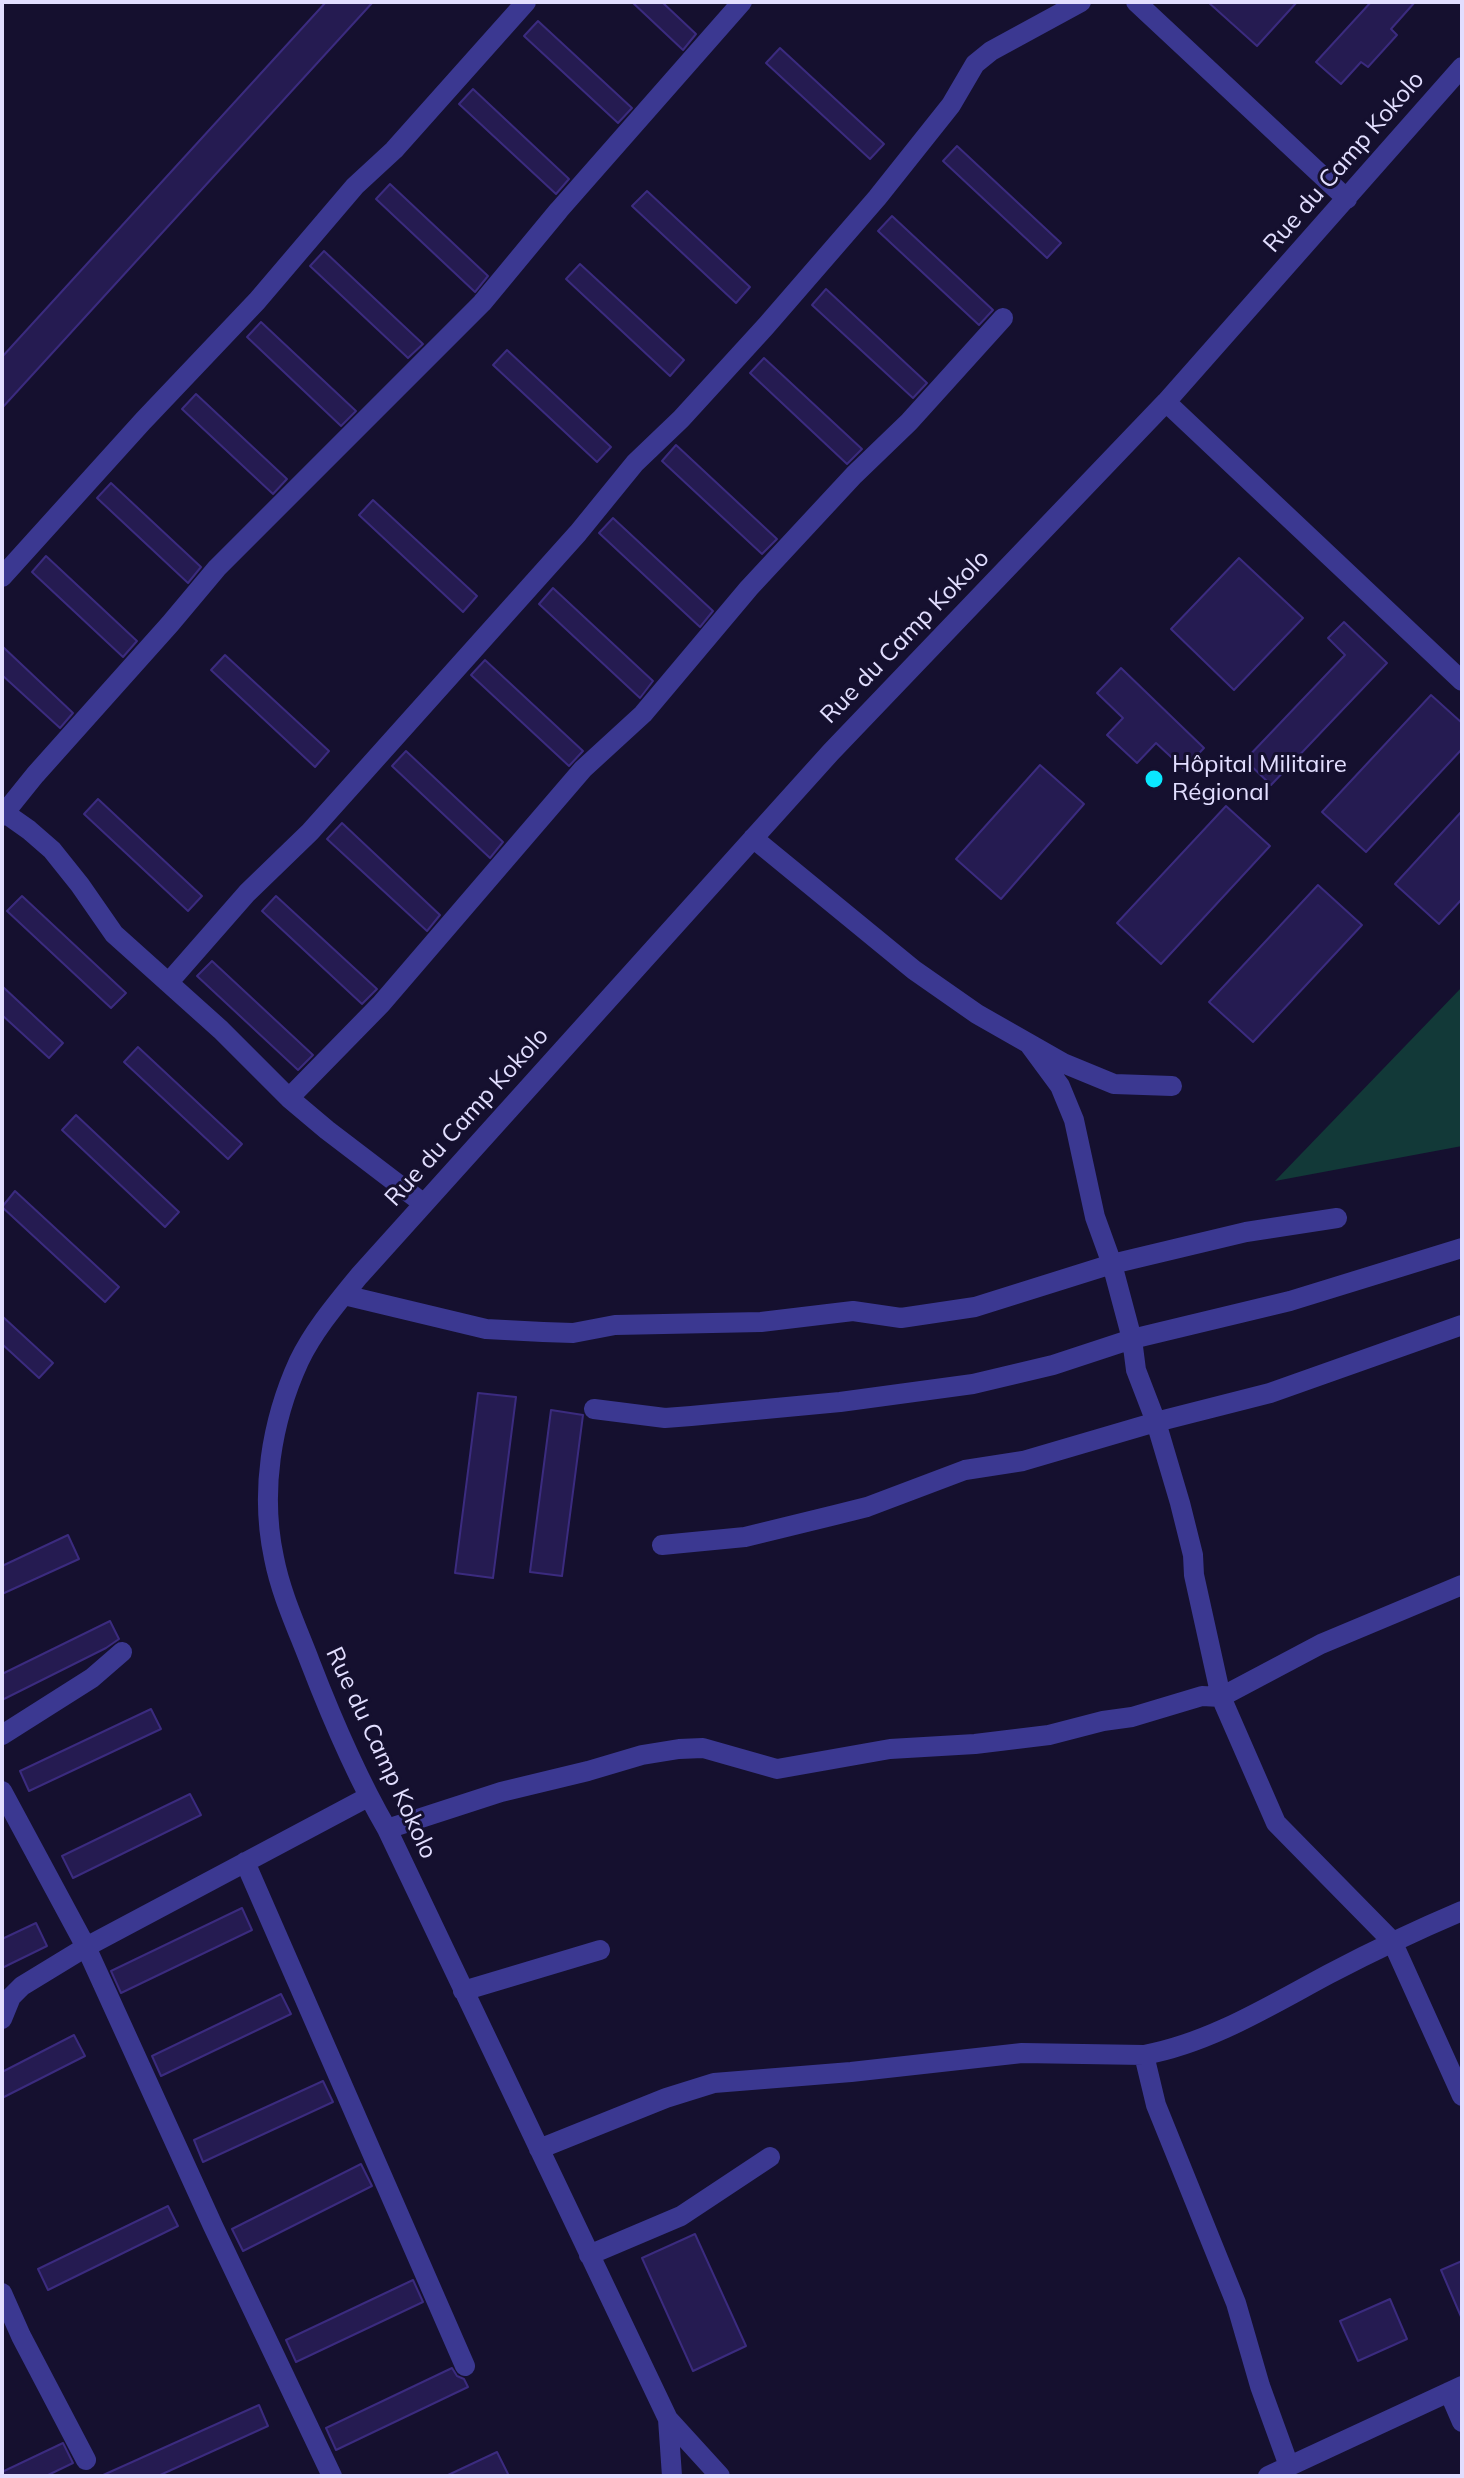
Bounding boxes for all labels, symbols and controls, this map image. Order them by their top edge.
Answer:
street label: Rue du Camp Kokolo [1258,66,1430,258]
street label: Rue du Camp Kokolo [815,544,995,730]
place label: Hôpital Militaire Régional [1172,751,1347,807]
marker: Hôpital Militaire Régional [1143,768,1165,790]
street label: Rue du Camp Kokolo [379,1022,555,1212]
street label: Rue du Camp Kokolo [319,1643,443,1863]

